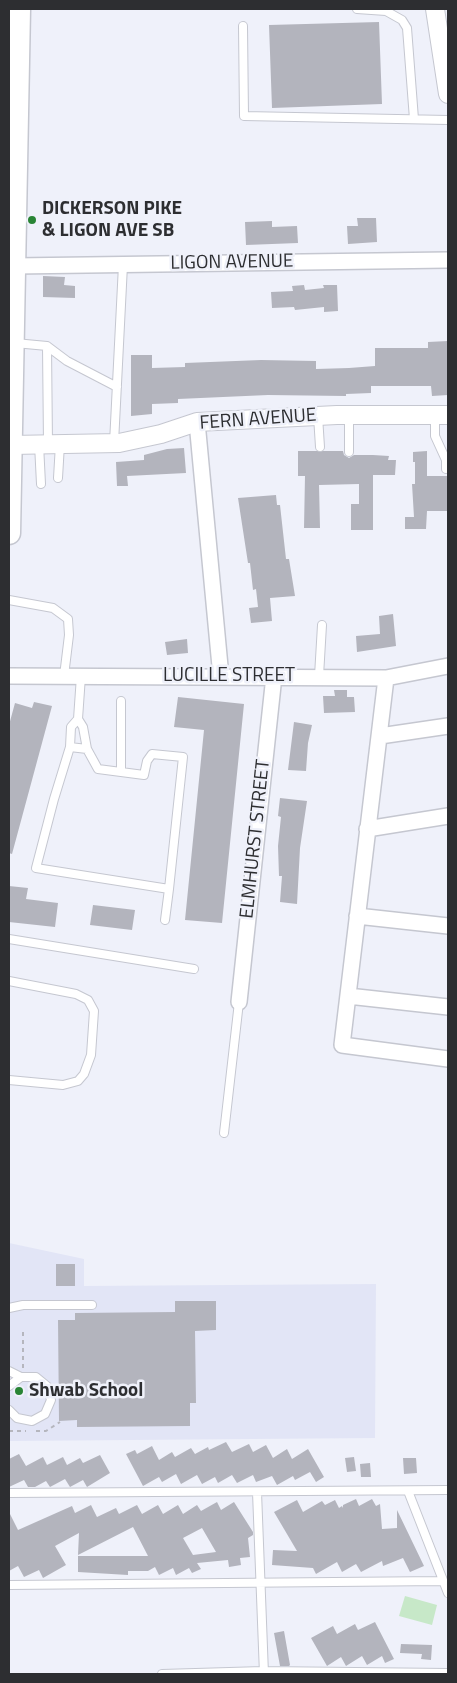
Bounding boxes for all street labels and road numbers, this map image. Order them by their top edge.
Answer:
street label: LIGON AVENUE [170,251,294,275]
street label: FERN AVENUE [199,405,317,435]
street label: LUCILLE STREET [163,665,295,687]
street label: ELMHURST STREET [236,758,276,920]

